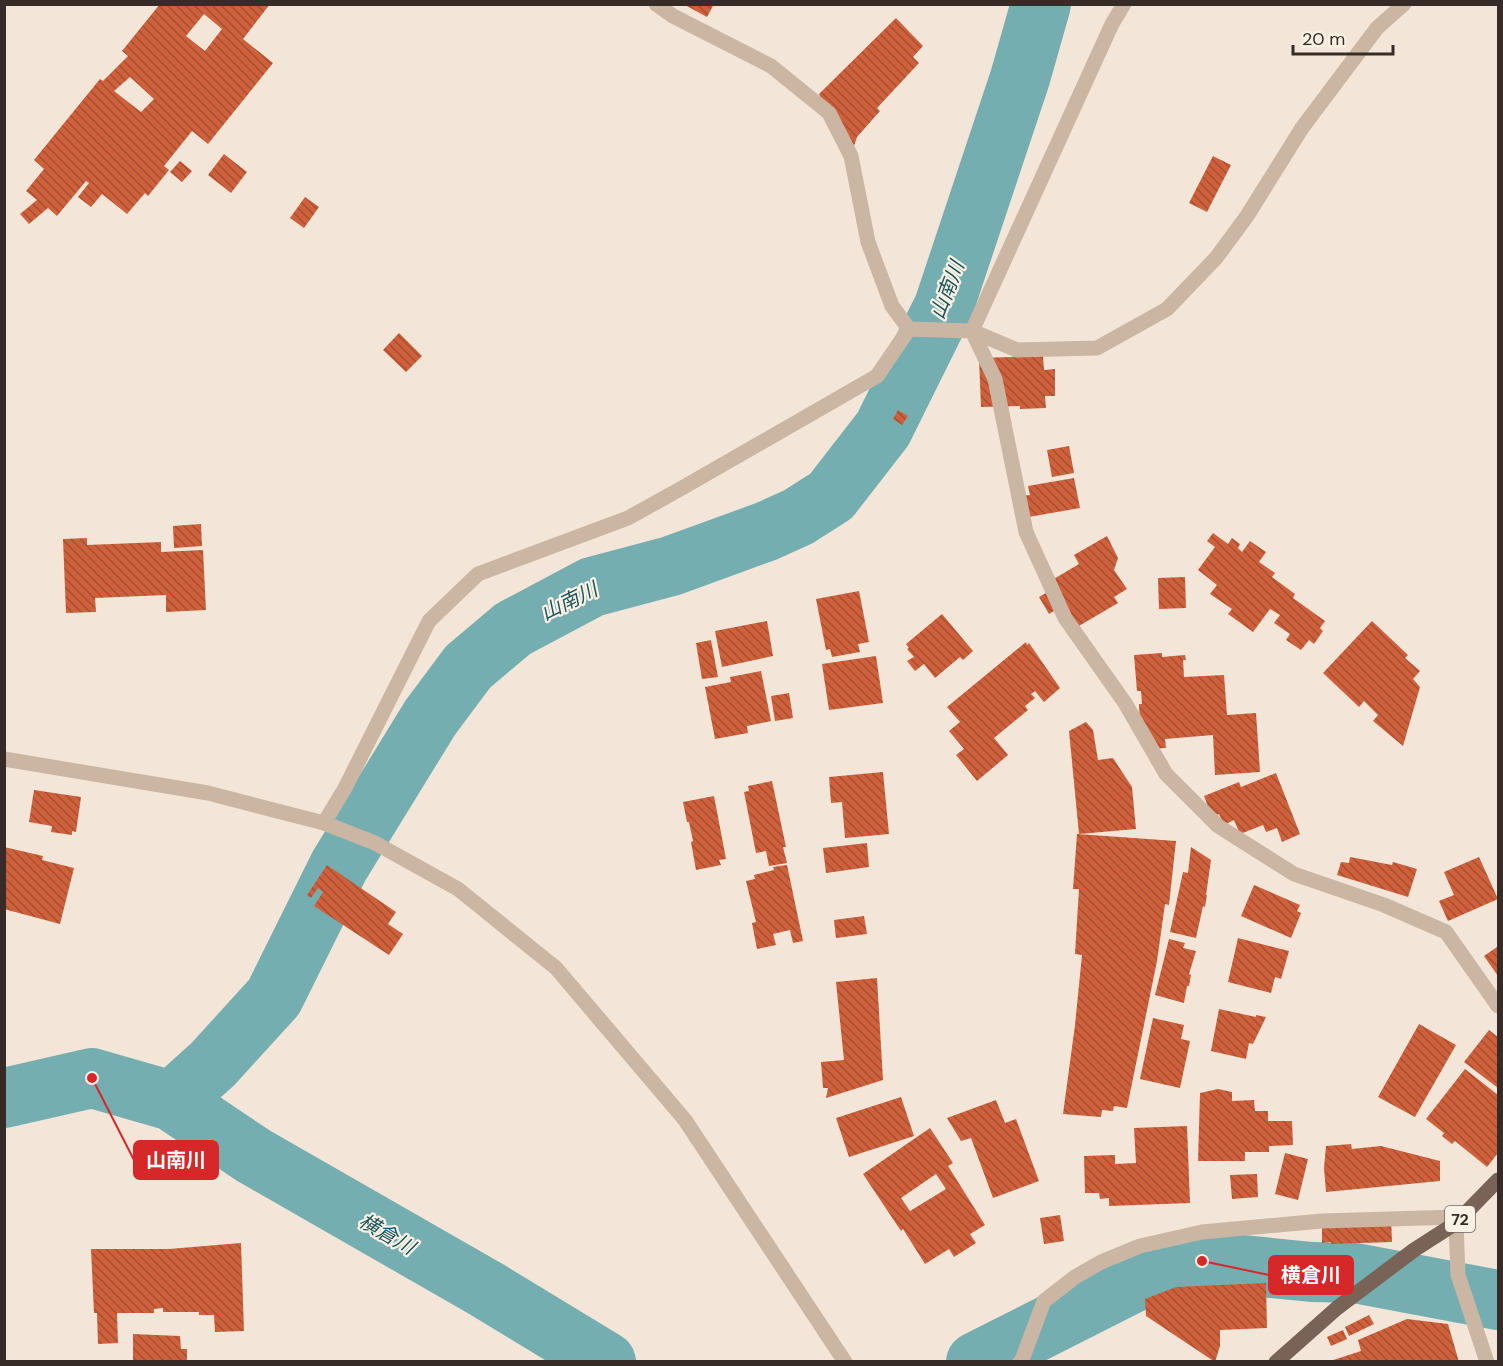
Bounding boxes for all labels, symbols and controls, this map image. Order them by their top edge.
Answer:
scale bar [1293,18,1394,56]
text: 20 m [1302,27,1345,51]
water label: 山南川 [924,255,971,323]
water label: 山南川 [536,575,603,626]
callout: 山南川 [134,1141,218,1179]
text: 山南川 [146,1147,206,1173]
road number: 72 [1445,1206,1475,1232]
water label: 横倉川 [355,1208,421,1261]
callout: 横倉川 [1269,1256,1353,1294]
text: 横倉川 [1281,1262,1341,1288]

